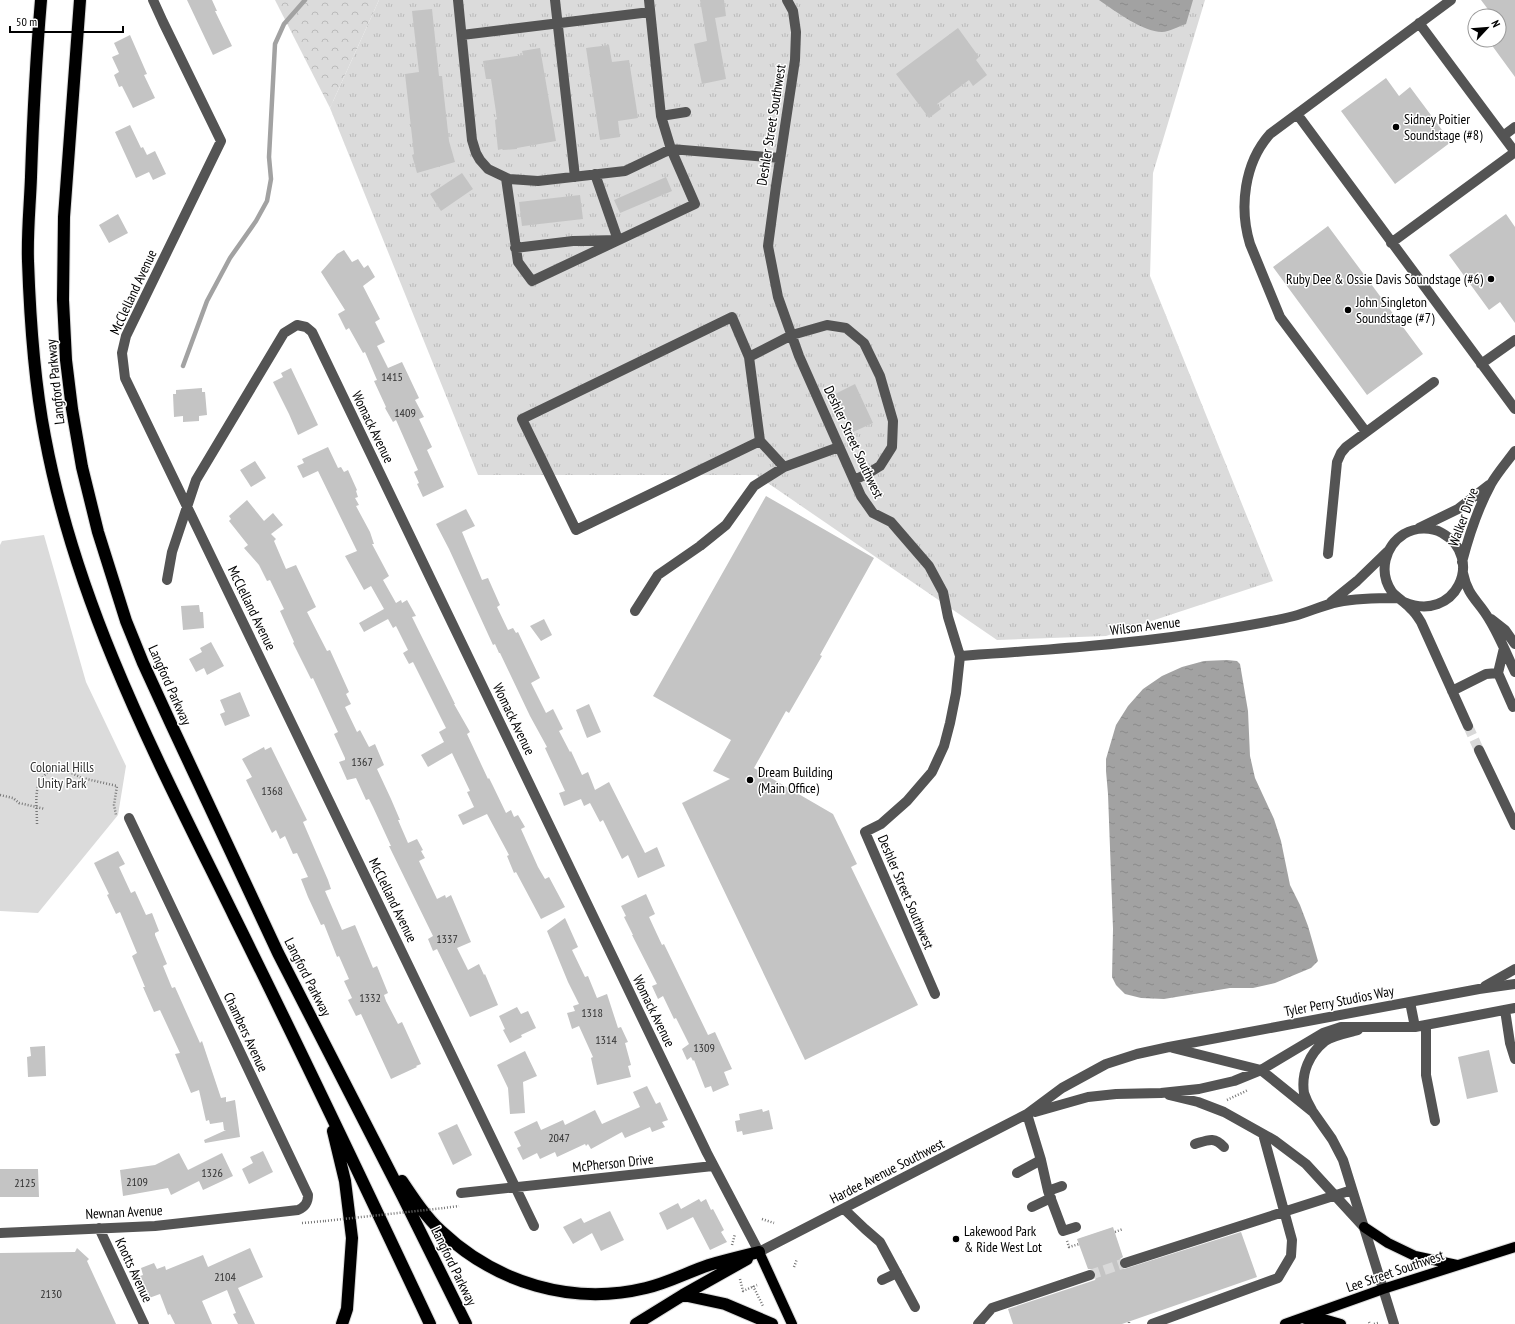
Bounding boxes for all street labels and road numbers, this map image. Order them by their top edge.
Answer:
street label: Deshler Street Southwest [753,63,789,187]
street label: McClelland Avenue [105,246,161,337]
street label: Langford Parkway [41,338,68,426]
street label: Deshler Street Southwest [820,383,888,501]
street label: Womack Avenue [348,388,398,466]
street label: Walker Drive [1444,485,1482,549]
street label: McClelland Avenue [224,563,280,653]
street label: Wilson Avenue [1109,613,1181,639]
street label: Langford Parkway [144,642,196,728]
street label: Womack Avenue [489,680,539,758]
street label: Deshler Street Southwest [874,832,938,952]
street label: McClelland Avenue [365,855,421,945]
street label: Langford Parkway [281,935,336,1020]
street label: Womack Avenue [629,972,679,1050]
street label: Tyler Perry Studios Way [1283,981,1396,1020]
street label: Chambers Avenue [220,989,272,1075]
street label: Hardee Avenue Southwest [827,1134,947,1208]
street label: McPherson Drive [572,1150,655,1176]
street label: Newnan Avenue [85,1201,163,1223]
street label: Langford Parkway [427,1224,481,1309]
street label: Knotts Avenue [111,1235,157,1305]
street label: Lee Street Southwest [1344,1246,1446,1296]

